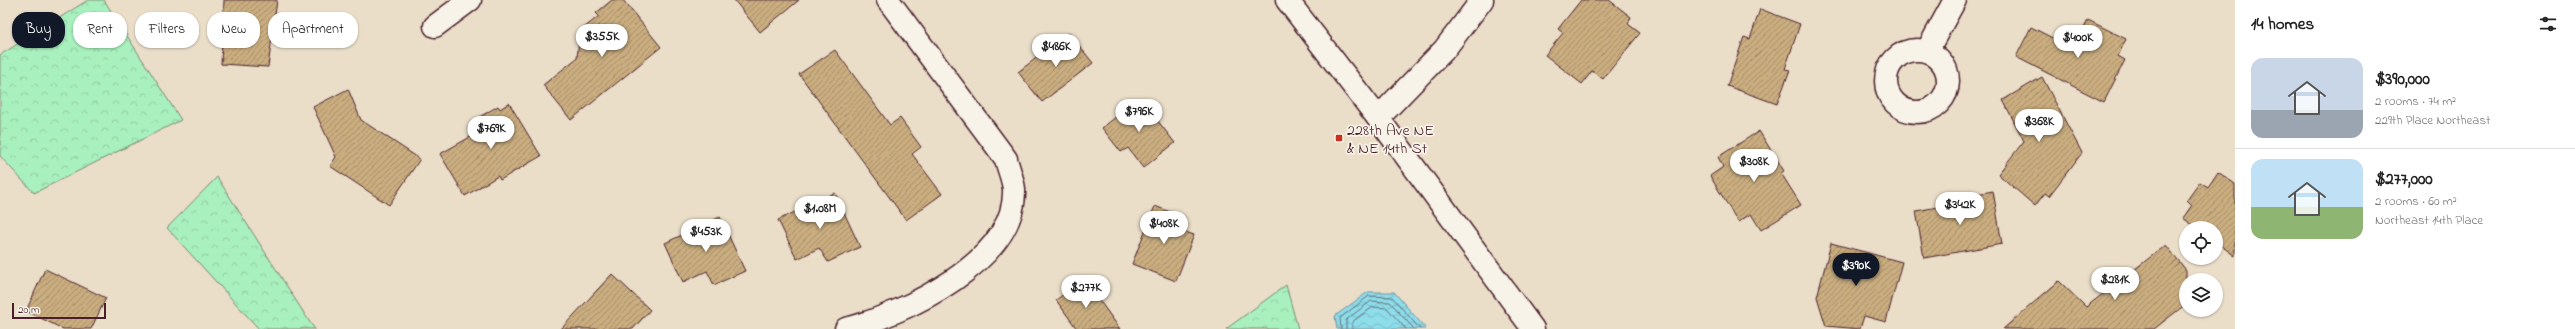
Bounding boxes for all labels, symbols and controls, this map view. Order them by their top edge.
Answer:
chip: Buy [12,12,65,48]
chip: Rent [73,12,127,48]
chip: Filters [135,12,199,48]
chip: New [207,12,260,48]
chip: Apartment [268,12,358,48]
text: 14 homes [2251,12,2314,37]
icon: filters [2537,13,2559,35]
pin: $355K [574,24,630,58]
pin: $400K [2050,25,2106,59]
text: $355K [585,27,619,46]
text: $400K [2063,28,2093,47]
pin: $486K [1028,34,1084,68]
text: $486K [1041,37,1071,56]
text: $390,000 [2375,67,2430,92]
icon: home [2283,74,2331,122]
text: 2 rooms · 74 m² [2375,92,2456,111]
pin: $796K [1111,99,1167,133]
text: $796K [1124,102,1154,121]
pin: $368K [2011,109,2067,143]
text: 229th Place Northeast [2375,111,2490,130]
text: $368K [2024,112,2054,131]
pin: $769K [463,116,519,150]
text: $769K [476,119,506,138]
place label: 228th Ave NE & NE 14th St [1347,119,1434,161]
marker: 228th Ave NE & NE 14th St [1334,133,1344,143]
pin: $308K [1726,149,1782,183]
text: $308K [1739,152,1769,171]
text: $277,000 [2375,167,2433,192]
icon: home [2283,175,2331,223]
pin: $342K [1932,192,1988,226]
text: 2 rooms · 60 m² [2375,192,2457,211]
text: $342K [1944,195,1976,214]
pin: $1.08M [787,196,853,230]
text: $1.08M [803,199,837,218]
pin: $408K [1136,211,1192,245]
text: Northeast 14th Place [2375,211,2483,230]
text: $408K [1149,214,1179,233]
pin: $453K [678,219,734,253]
map controls [2179,221,2223,317]
button: locate [2179,221,2223,265]
text: $453K [690,222,722,241]
pin: $390K [1828,253,1884,287]
text: $390K [1841,256,1871,275]
pin: $281K [2087,267,2143,301]
text: $281K [2100,270,2130,289]
button: layers [2179,273,2223,317]
pin: $277K [1058,275,1114,309]
text: $277K [1070,278,1102,297]
scale bar [12,301,106,320]
text: 20 m [18,302,40,318]

